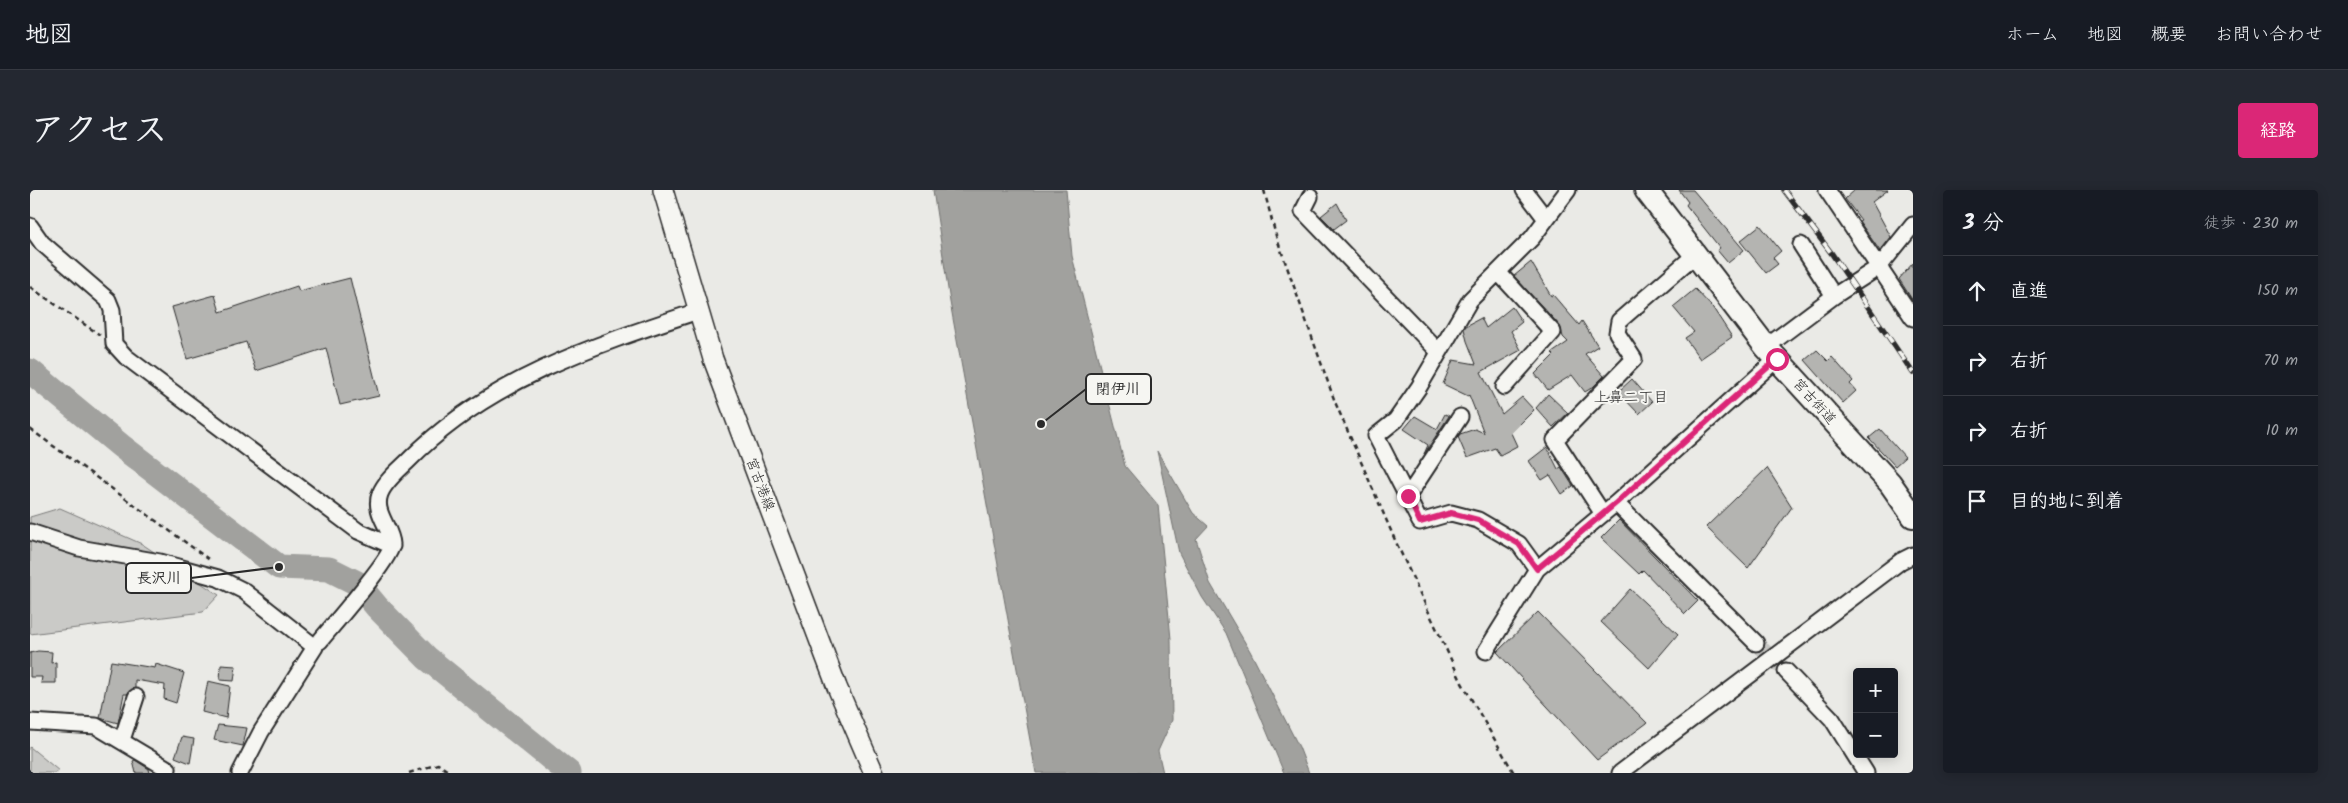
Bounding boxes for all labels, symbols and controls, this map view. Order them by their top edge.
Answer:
text: 地図 [25,16,73,55]
text: ホーム [2006,21,2059,50]
text: 地図 [2087,21,2123,50]
text: 概要 [2151,21,2187,50]
text: お問い合わせ [2215,21,2323,50]
button: 経路 [2238,103,2318,158]
text: アクセス [30,104,168,160]
text: 3 分 [1963,207,2004,240]
text: 徒歩 · 230 m [2204,211,2298,236]
icon: ahead [1963,277,1991,305]
text: 直進 [2010,277,2048,307]
text: 150 m [2257,278,2298,303]
icon: right [1963,347,1991,375]
text: 右折 [2010,347,2048,377]
route start [1766,348,1789,371]
text: 70 m [2263,348,2298,373]
callout: 閉伊川 [1086,374,1151,404]
street label: 宮古街道 [1787,374,1841,430]
text: 閉伊川 [1095,378,1141,402]
district label: 上鼻二丁目 [1593,386,1669,410]
icon: right [1963,417,1991,445]
text: 右折 [2010,417,2048,447]
text: 10 m [2266,418,2298,443]
street label: 宮古港線 [740,454,780,514]
route end [1397,485,1420,508]
icon: arrive [1963,487,1991,515]
text: 目的地に到着 [2010,487,2124,517]
callout: 長沢川 [126,563,191,593]
text: 長沢川 [136,567,182,591]
map controls [1853,668,1898,758]
button: + [1853,668,1898,713]
button: − [1853,713,1898,758]

